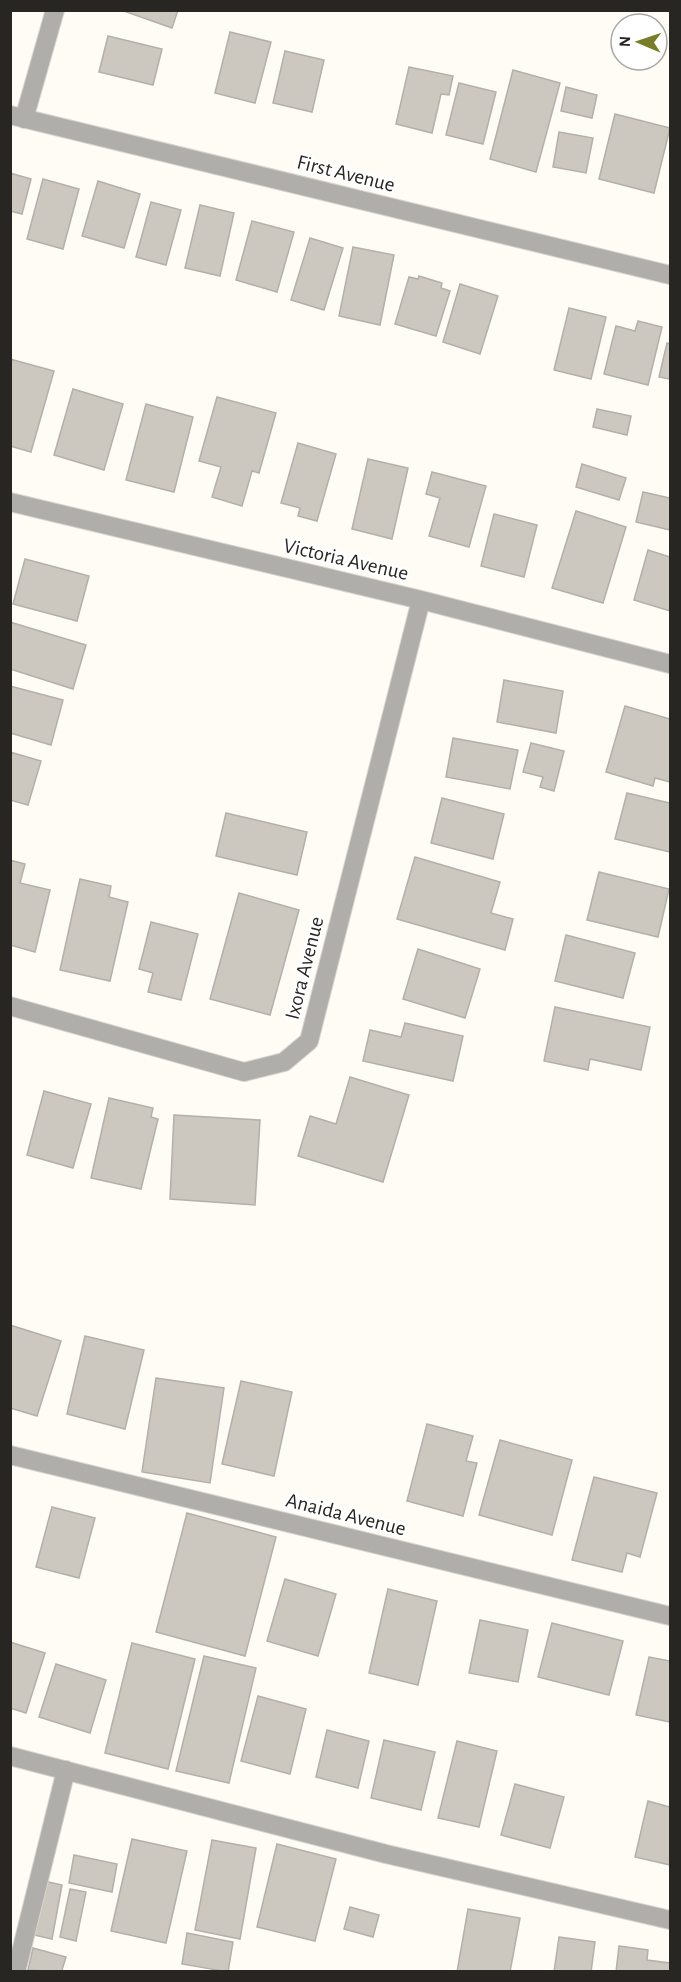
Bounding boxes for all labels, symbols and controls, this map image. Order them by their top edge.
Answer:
north arrow [609,12,669,72]
text: N [617,36,633,47]
street label: First Avenue [295,151,397,196]
street label: Victoria Avenue [281,535,410,584]
street label: Ixora Avenue [282,914,327,1022]
street label: Anaida Avenue [284,1489,408,1540]

